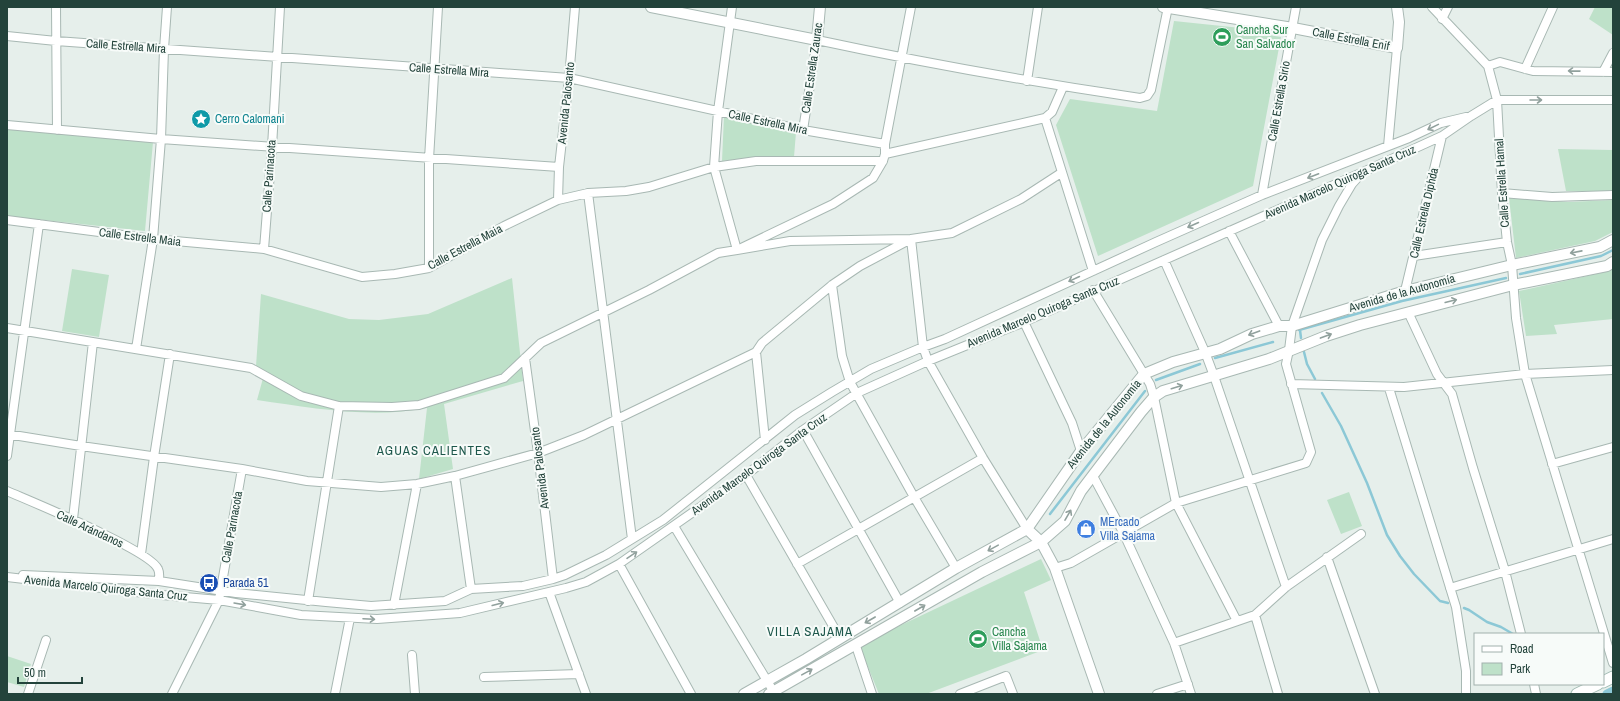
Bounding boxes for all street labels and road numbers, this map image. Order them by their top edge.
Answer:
street label: Calle Estrella Zaurac [798,22,826,114]
street label: Calle Estrella Enif [1311,24,1391,54]
street label: Calle Estrella Mira [85,35,167,57]
street label: Calle Estrella Mira [408,59,490,81]
street label: Calle Estrella Sirio [1264,59,1294,143]
street label: Avenida Palosanto [554,61,578,146]
street label: Calle Estrella Mira [727,106,809,138]
street label: Calle Estrella Hamal [1491,138,1513,228]
street label: Calle Parinacota [258,139,280,213]
street label: Avenida Marcelo Quiroga Santa Cruz [1261,141,1418,223]
street label: Calle Estrella Diphda [1406,166,1442,260]
street label: Calle Estrella Maia [425,220,506,273]
street label: Calle Estrella Maia [98,224,182,250]
street label: Avenida de la Autonomía [1346,270,1457,316]
street label: Avenida Marcelo Quiroga Santa Cruz [964,273,1122,352]
street label: Avenida de la Autonomía [1063,376,1145,472]
street label: Avenida Marcelo Quiroga Santa Cruz [687,409,830,519]
street label: Avenida Palosanto [527,426,553,511]
street label: Calle Parinacota [218,489,246,564]
street label: Calle Arándanos [54,506,126,552]
street label: Avenida Marcelo Quiroga Santa Cruz [23,571,188,605]

